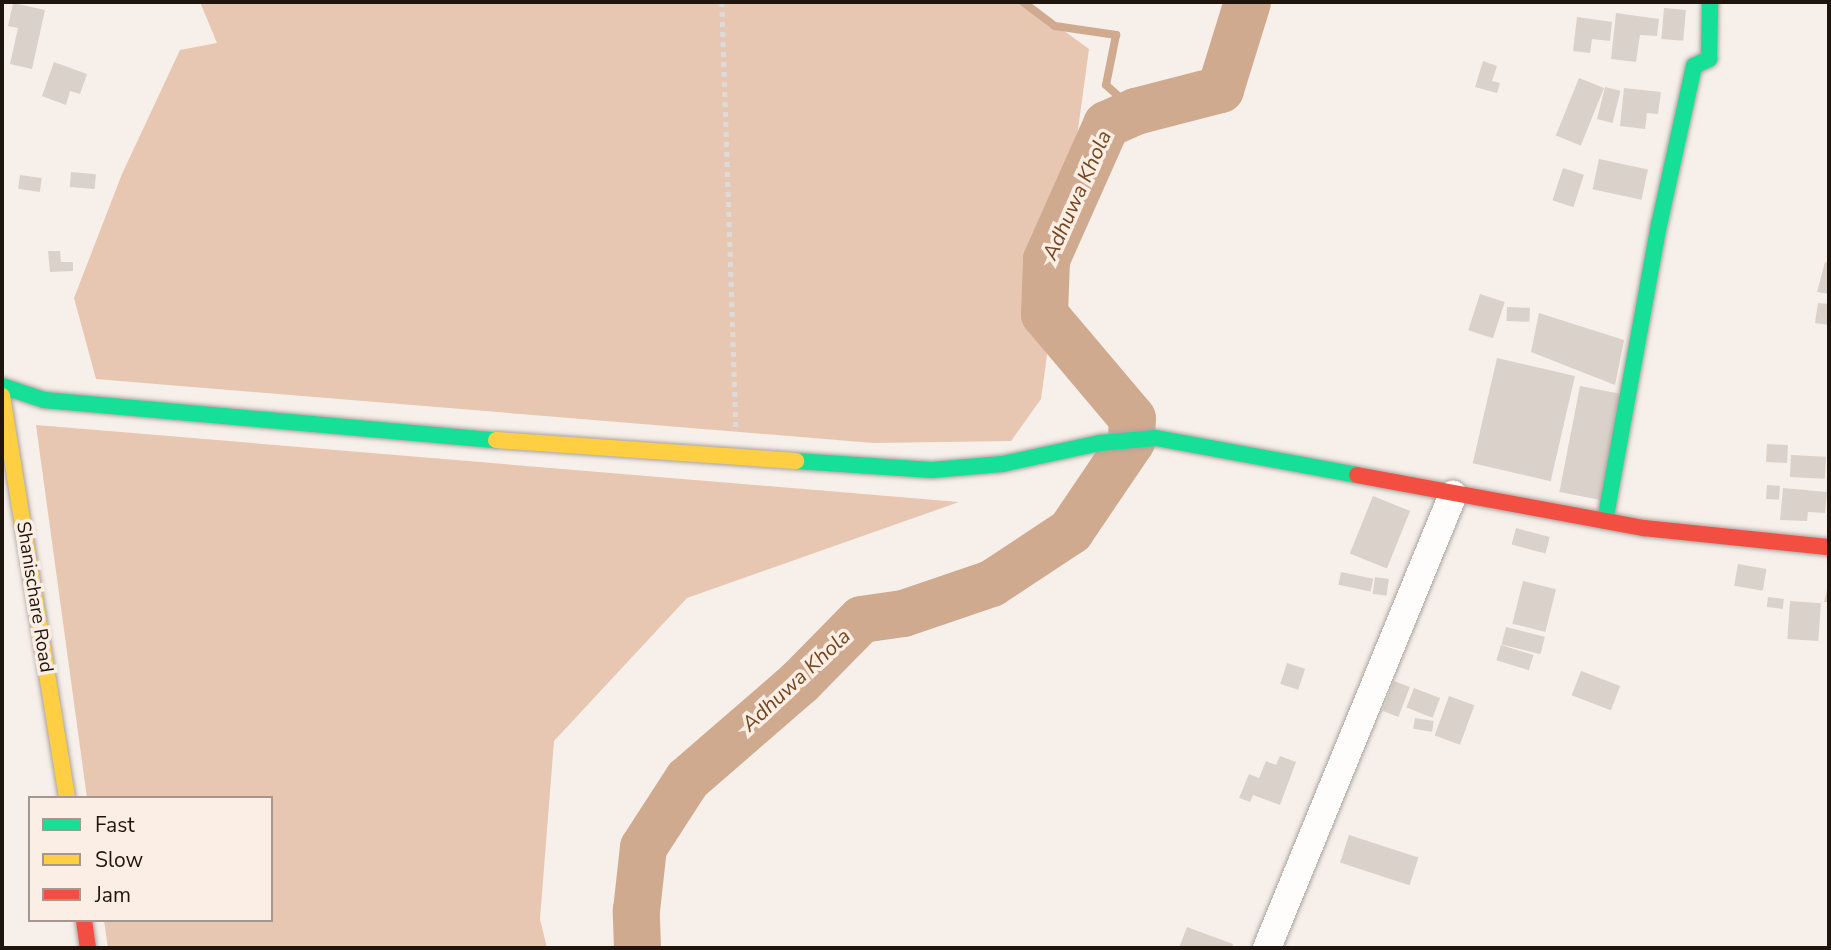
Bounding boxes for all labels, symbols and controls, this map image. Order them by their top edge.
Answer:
water label: Adhuwa Khola [1037,126,1117,264]
street label: Shanischare Road [11,520,57,674]
water label: Adhuwa Khola [737,623,855,737]
legend [28,796,273,922]
text: Fast [95,811,135,839]
text: Slow [95,846,143,874]
text: Jam [95,881,131,909]

